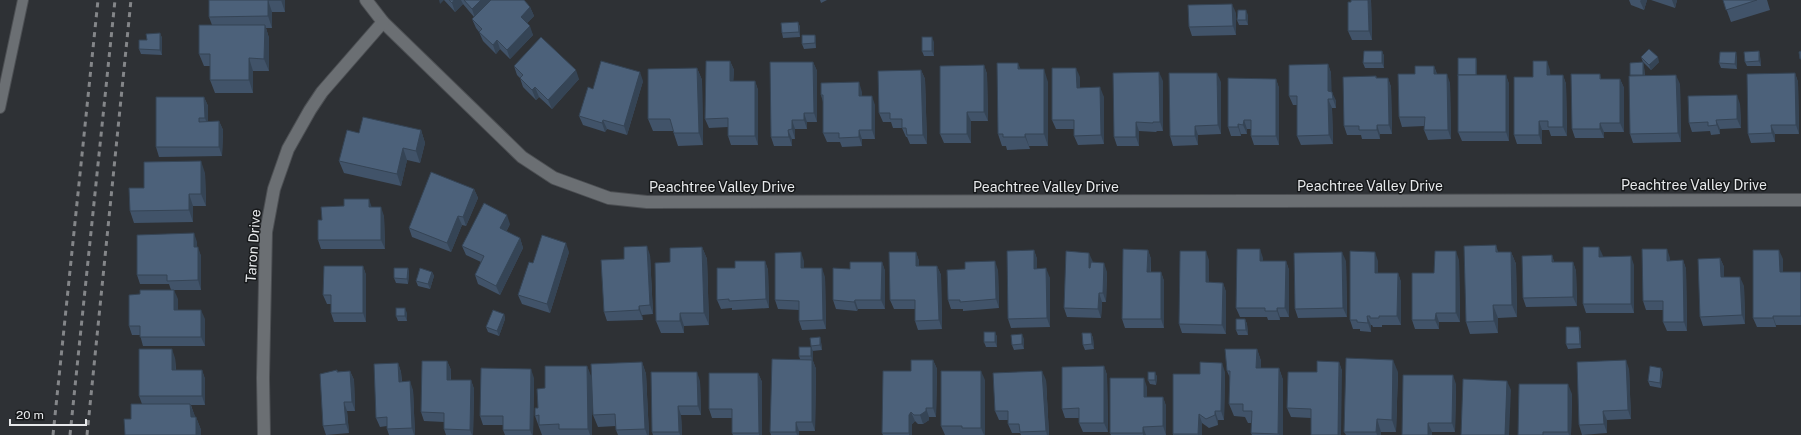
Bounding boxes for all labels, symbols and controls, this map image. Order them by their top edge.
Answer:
street label: Peachtree Valley Drive [1621,177,1767,193]
street label: Peachtree Valley Drive [1297,178,1443,194]
street label: Peachtree Valley Drive [649,179,795,195]
street label: Peachtree Valley Drive [973,179,1119,195]
street label: Taron Drive [242,209,264,283]
scale bar [10,401,86,427]
text: 20 m [16,408,44,422]

